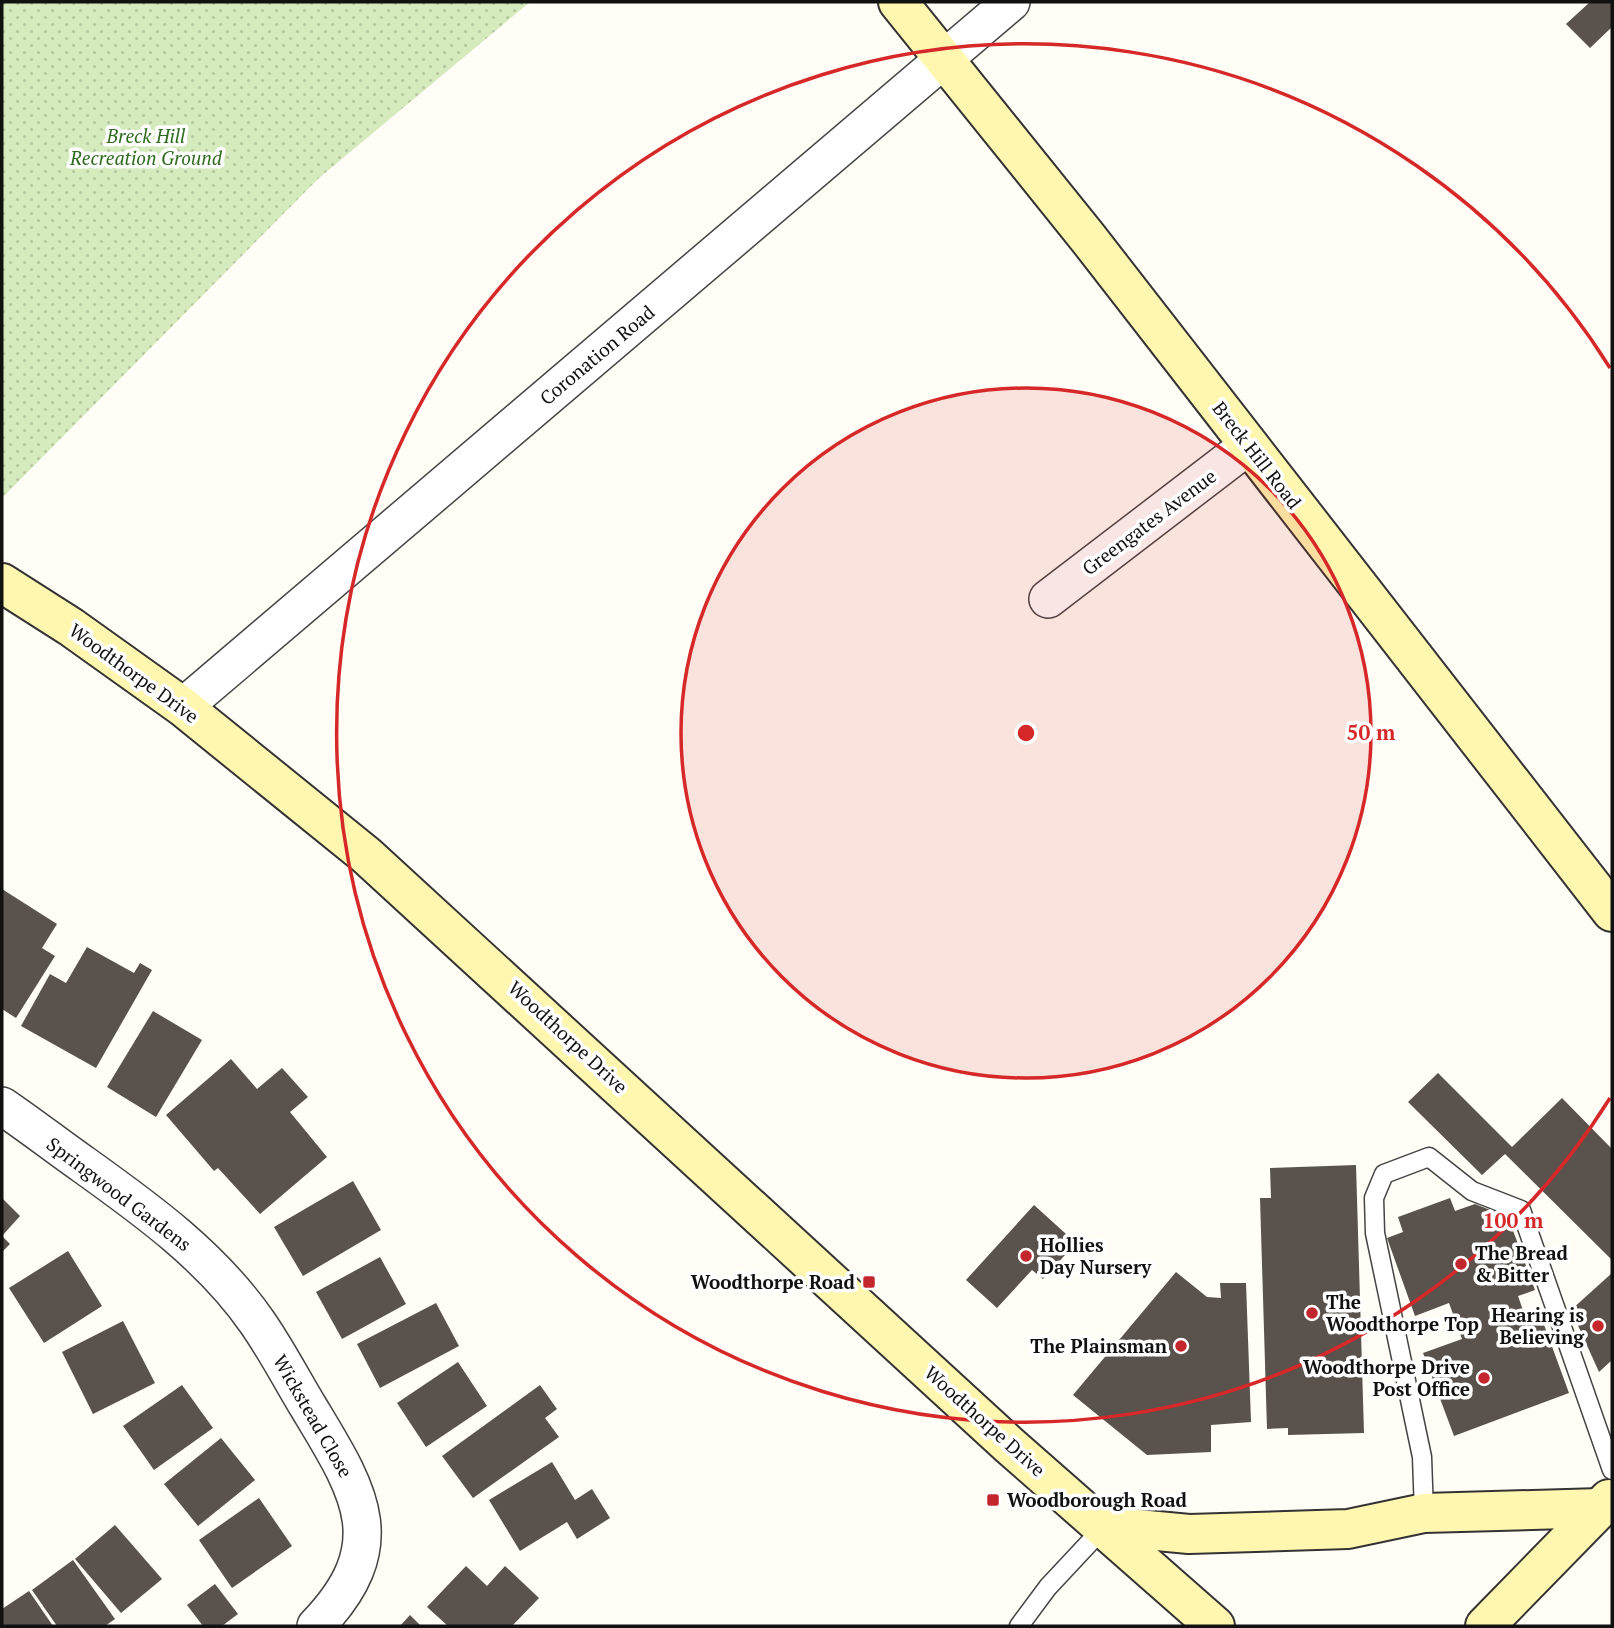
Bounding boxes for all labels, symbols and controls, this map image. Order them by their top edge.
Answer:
park label: Breck Hill Recreation Ground [69,123,223,170]
street label: Coronation Road [534,299,660,410]
street label: Breck Hill Road [1208,396,1307,514]
street label: Greengates Avenue [1077,463,1221,580]
street label: Woodthorpe Drive [65,617,204,728]
text: 50 m [1347,718,1396,746]
centre of rings [1014,721,1038,745]
street label: Woodthorpe Drive [503,975,633,1098]
street label: Springwood Gardens [42,1131,197,1256]
text: 100 m [1483,1206,1544,1234]
place label: Hollies Day Nursery [1040,1232,1152,1279]
place label: The Bread & Bitter [1475,1240,1568,1287]
marker: Hollies Day Nursery [1018,1248,1034,1264]
marker: The Bread & Bitter [1453,1256,1469,1272]
place label: Woodthorpe Road [691,1269,856,1294]
marker: Woodthorpe Road [861,1274,877,1290]
place label: The Woodthorpe Top [1326,1289,1479,1336]
place label: Hearing is Believing [1491,1302,1585,1349]
marker: The Woodthorpe Top [1304,1305,1320,1321]
marker: Hearing is Believing [1590,1318,1606,1334]
place label: The Plainsman [1030,1333,1168,1358]
marker: The Plainsman [1173,1338,1189,1354]
street label: Wickstead Close [268,1350,359,1482]
place label: Woodthorpe Drive Post Office [1303,1354,1470,1401]
street label: Woodthorpe Drive [920,1360,1051,1482]
marker: Woodthorpe Drive Post Office [1476,1370,1492,1386]
place label: Woodborough Road [1007,1487,1188,1512]
marker: Woodborough Road [985,1492,1001,1508]

